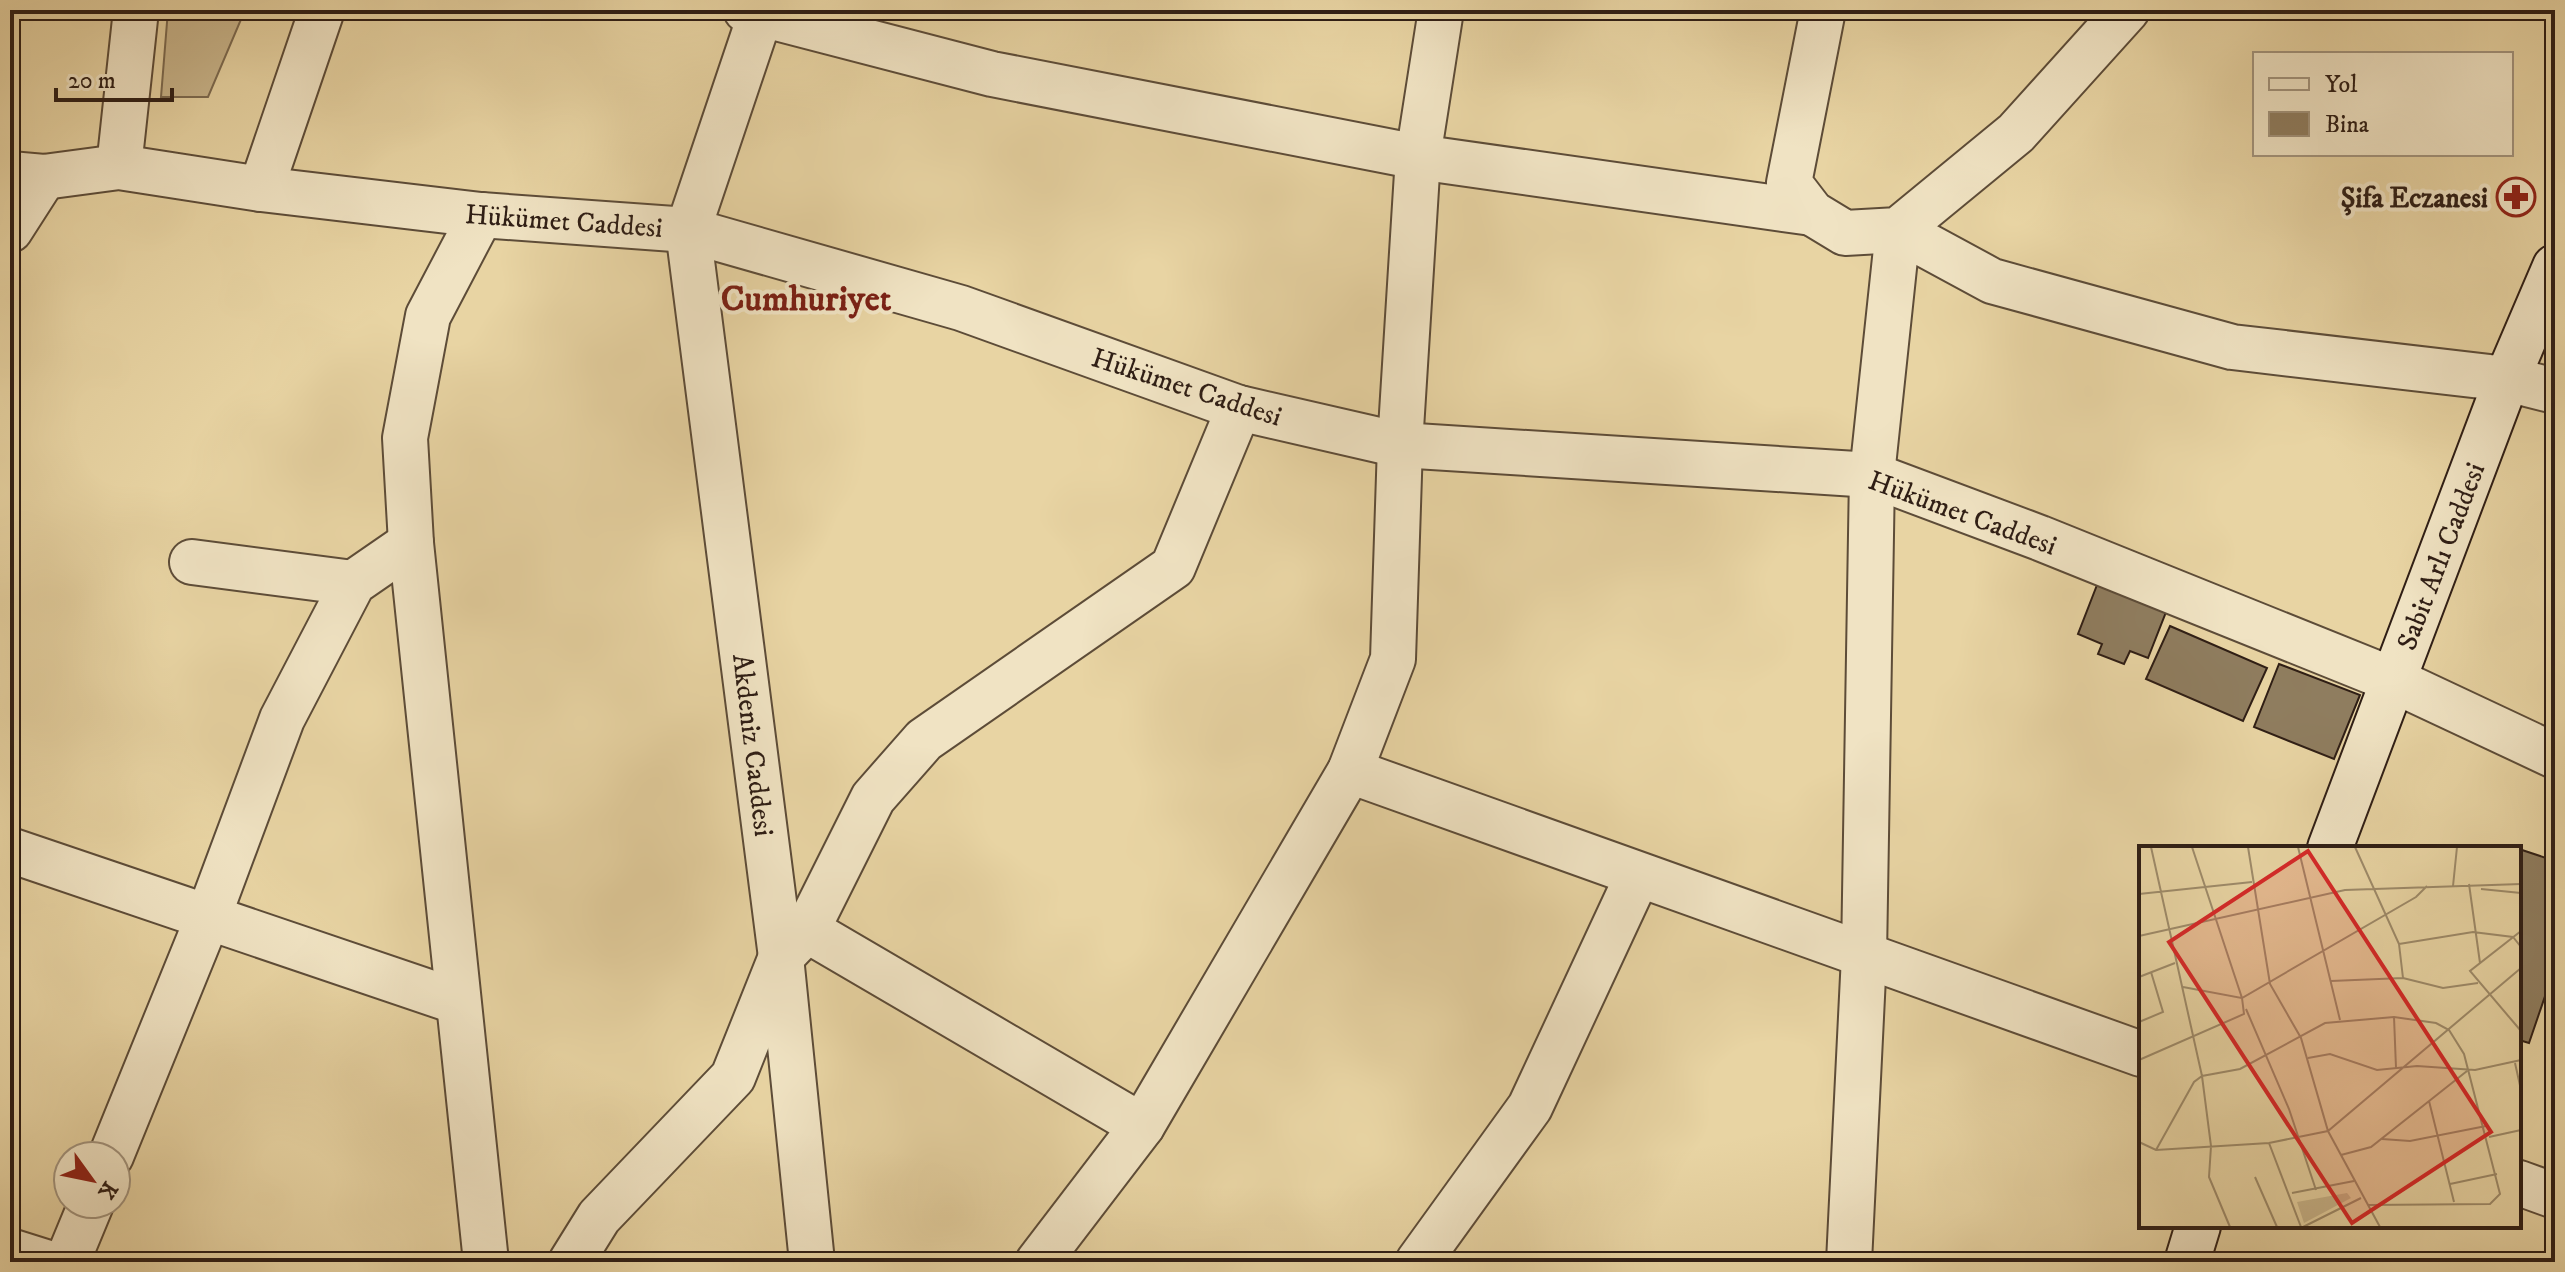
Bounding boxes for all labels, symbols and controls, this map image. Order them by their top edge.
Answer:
scale bar [56,52,172,102]
legend [2253,52,2513,156]
text: 20 m [68,66,116,96]
text: Yol [2325,70,2358,100]
text: Bina [2325,110,2370,140]
pharmacy icon: Şifa Eczanesi [2495,176,2537,218]
place label: Şifa Eczanesi [2341,181,2488,216]
street label: Hükümet Caddesi [464,197,664,246]
district label: Cumhuriyet [721,277,892,322]
street label: Hükümet Caddesi [1087,340,1286,435]
street label: Sabit Arlı Caddesi [2390,458,2493,655]
street label: Hükümet Caddesi [1863,463,2061,564]
street label: Akdeniz Caddesi [724,652,781,838]
inset map [2139,846,2521,1228]
north arrow [52,1140,132,1220]
text: K [92,1176,123,1204]

